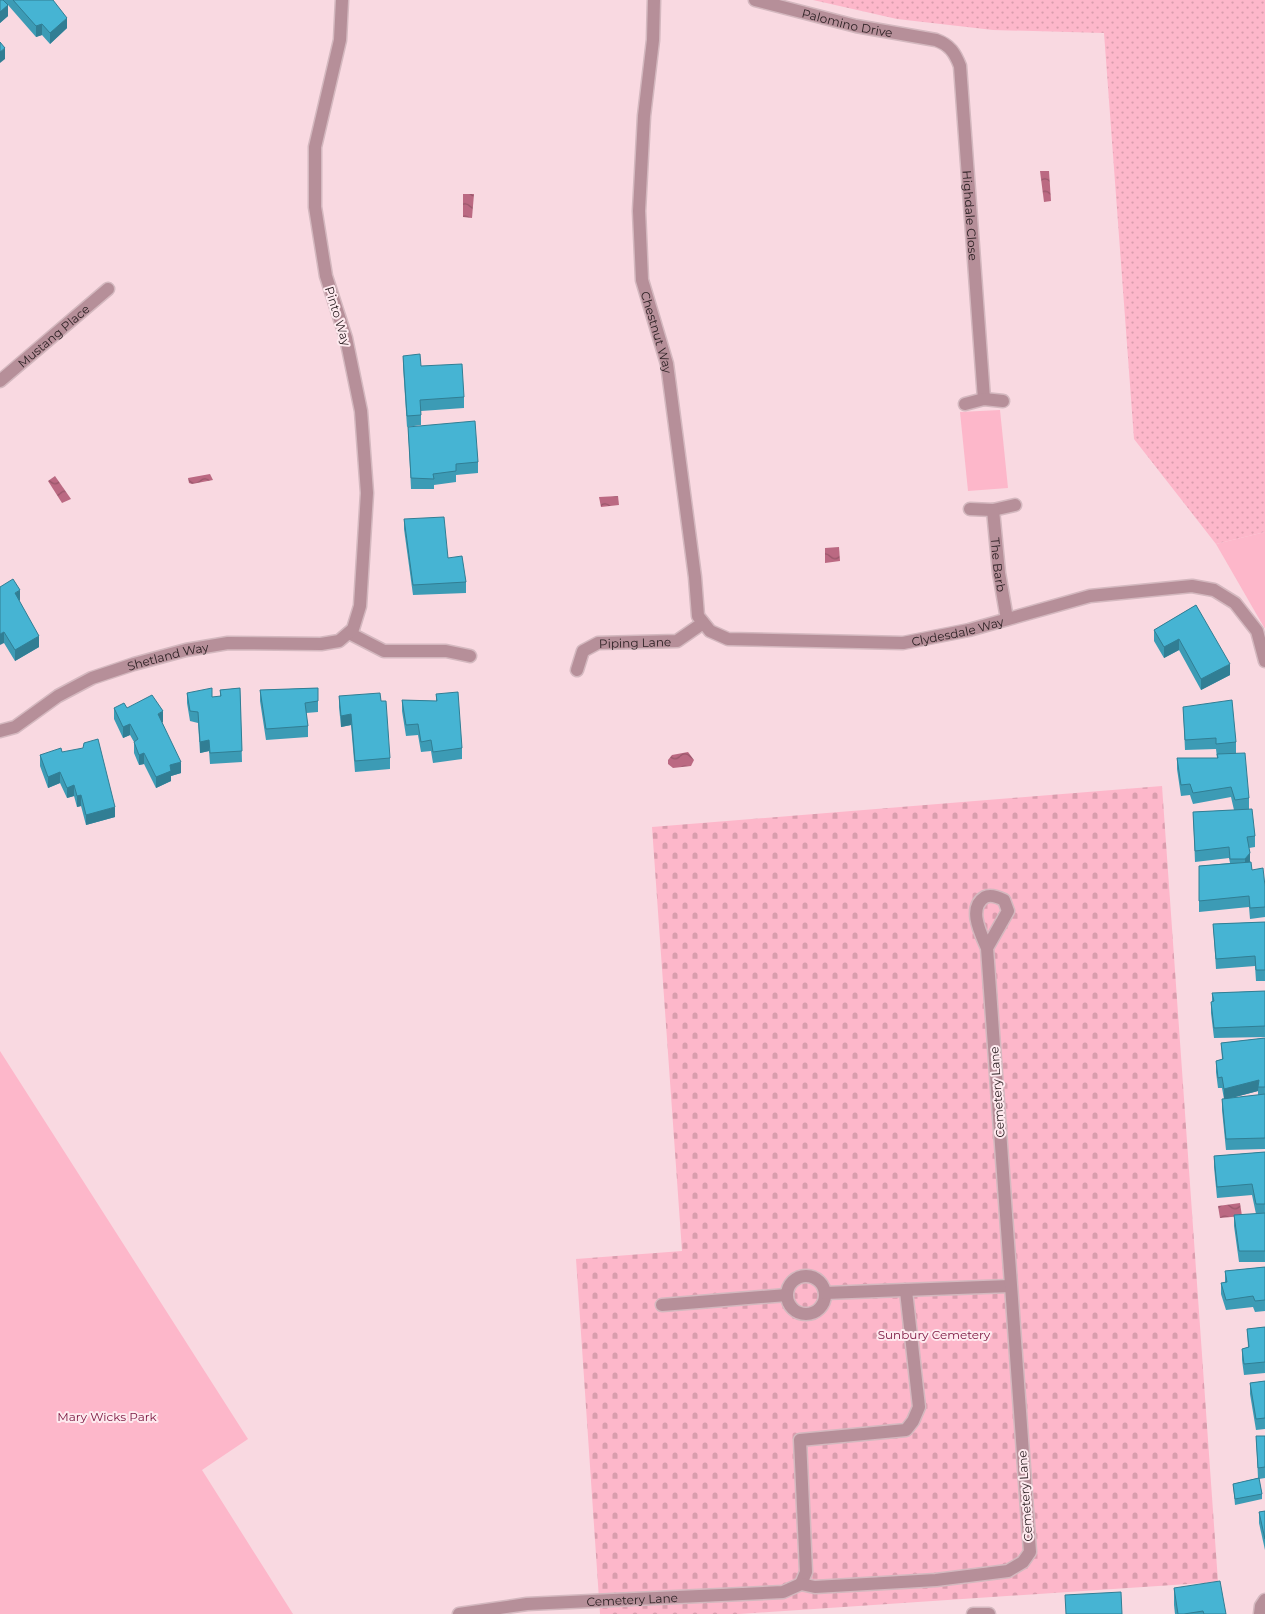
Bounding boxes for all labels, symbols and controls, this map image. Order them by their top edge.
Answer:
street label: Palomino Drive [800,5,894,40]
street label: Highdale Close [960,170,982,261]
street label: Pinto Way [322,284,354,348]
street label: Chestnut Way [638,289,676,374]
street label: Mustang Place [14,301,92,370]
street label: The Barb [988,537,1010,593]
street label: Clydesdale Way [910,613,1006,649]
street label: Piping Lane [599,634,671,650]
street label: Shetland Way [125,639,210,673]
street label: Cemetery Lane [986,1046,1008,1138]
park label: Sunbury Cemetery [878,1327,991,1342]
park label: Mary Wicks Park [57,1409,157,1424]
street label: Cemetery Lane [1014,1450,1036,1542]
street label: Cemetery Lane [586,1589,678,1609]

